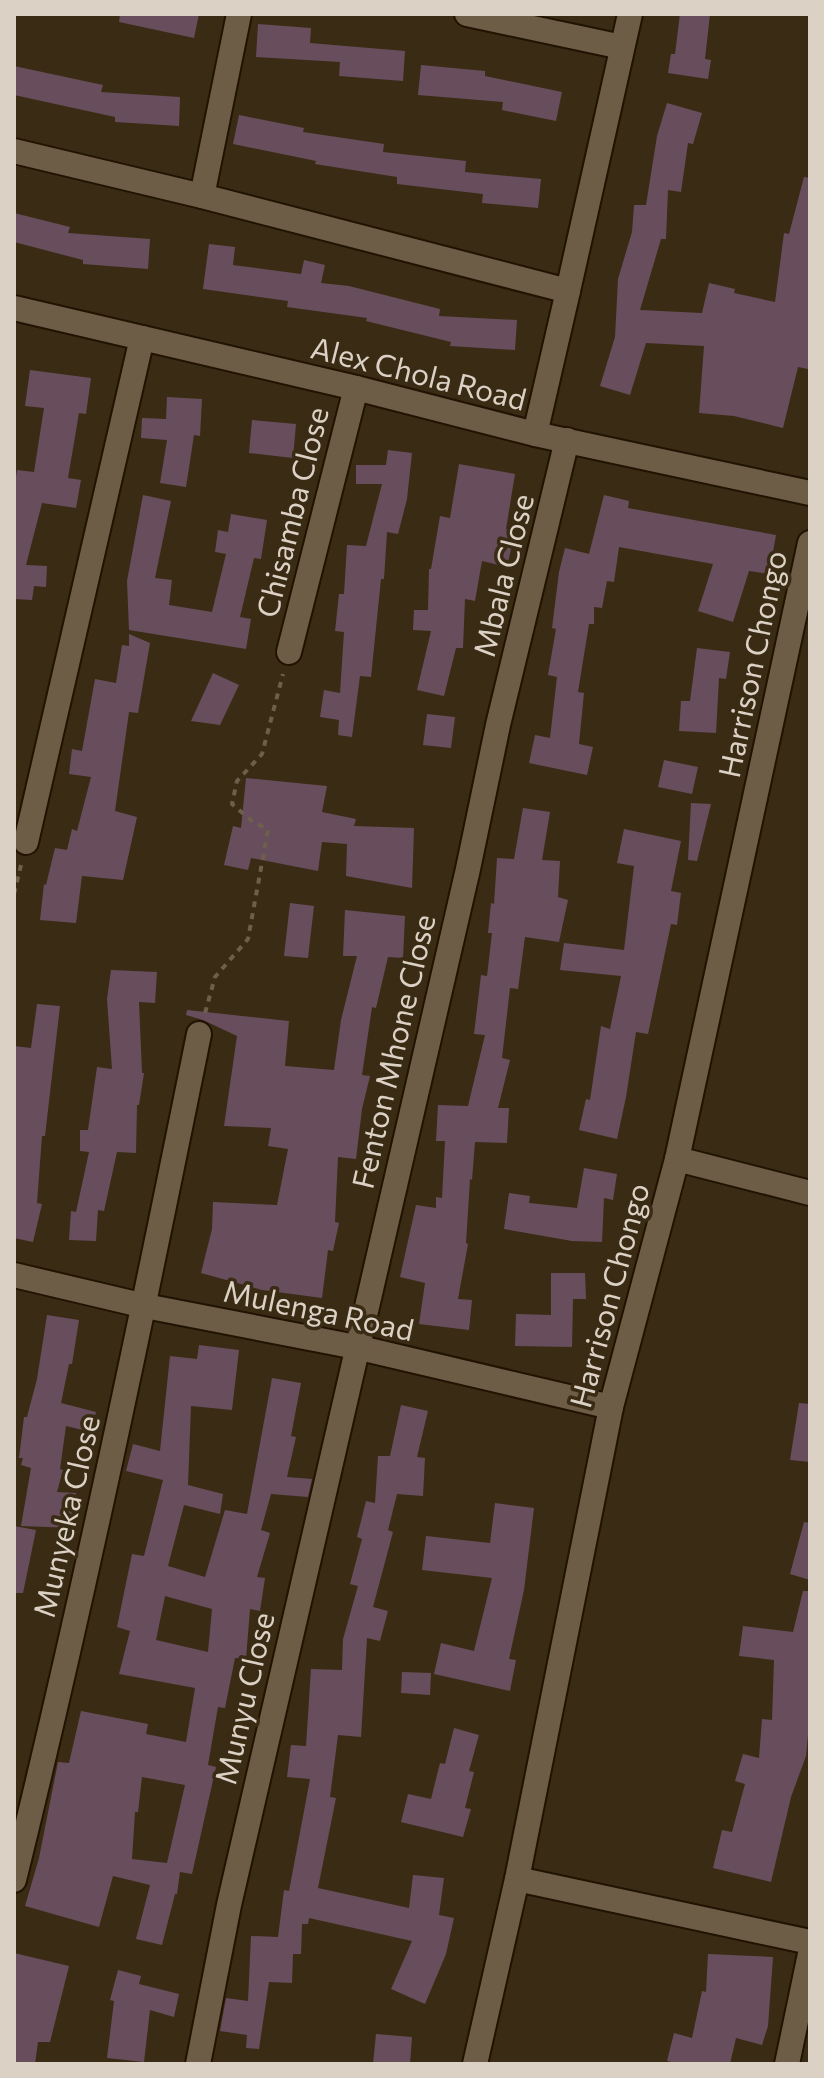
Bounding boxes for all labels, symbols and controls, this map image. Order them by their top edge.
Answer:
street label: Alex Chola Road [307,327,531,417]
street label: Chisamba Close [247,403,335,621]
street label: Mbala Close [464,490,540,660]
street label: Harrison Chongo [709,547,793,781]
street label: Fenton Mhone Close [342,910,442,1192]
street label: Harrison Chongo [560,1179,656,1411]
street label: Mulenga Road [220,1271,418,1347]
street label: Munyeka Close [24,1411,106,1621]
street label: Munyu Close [205,1608,281,1788]

